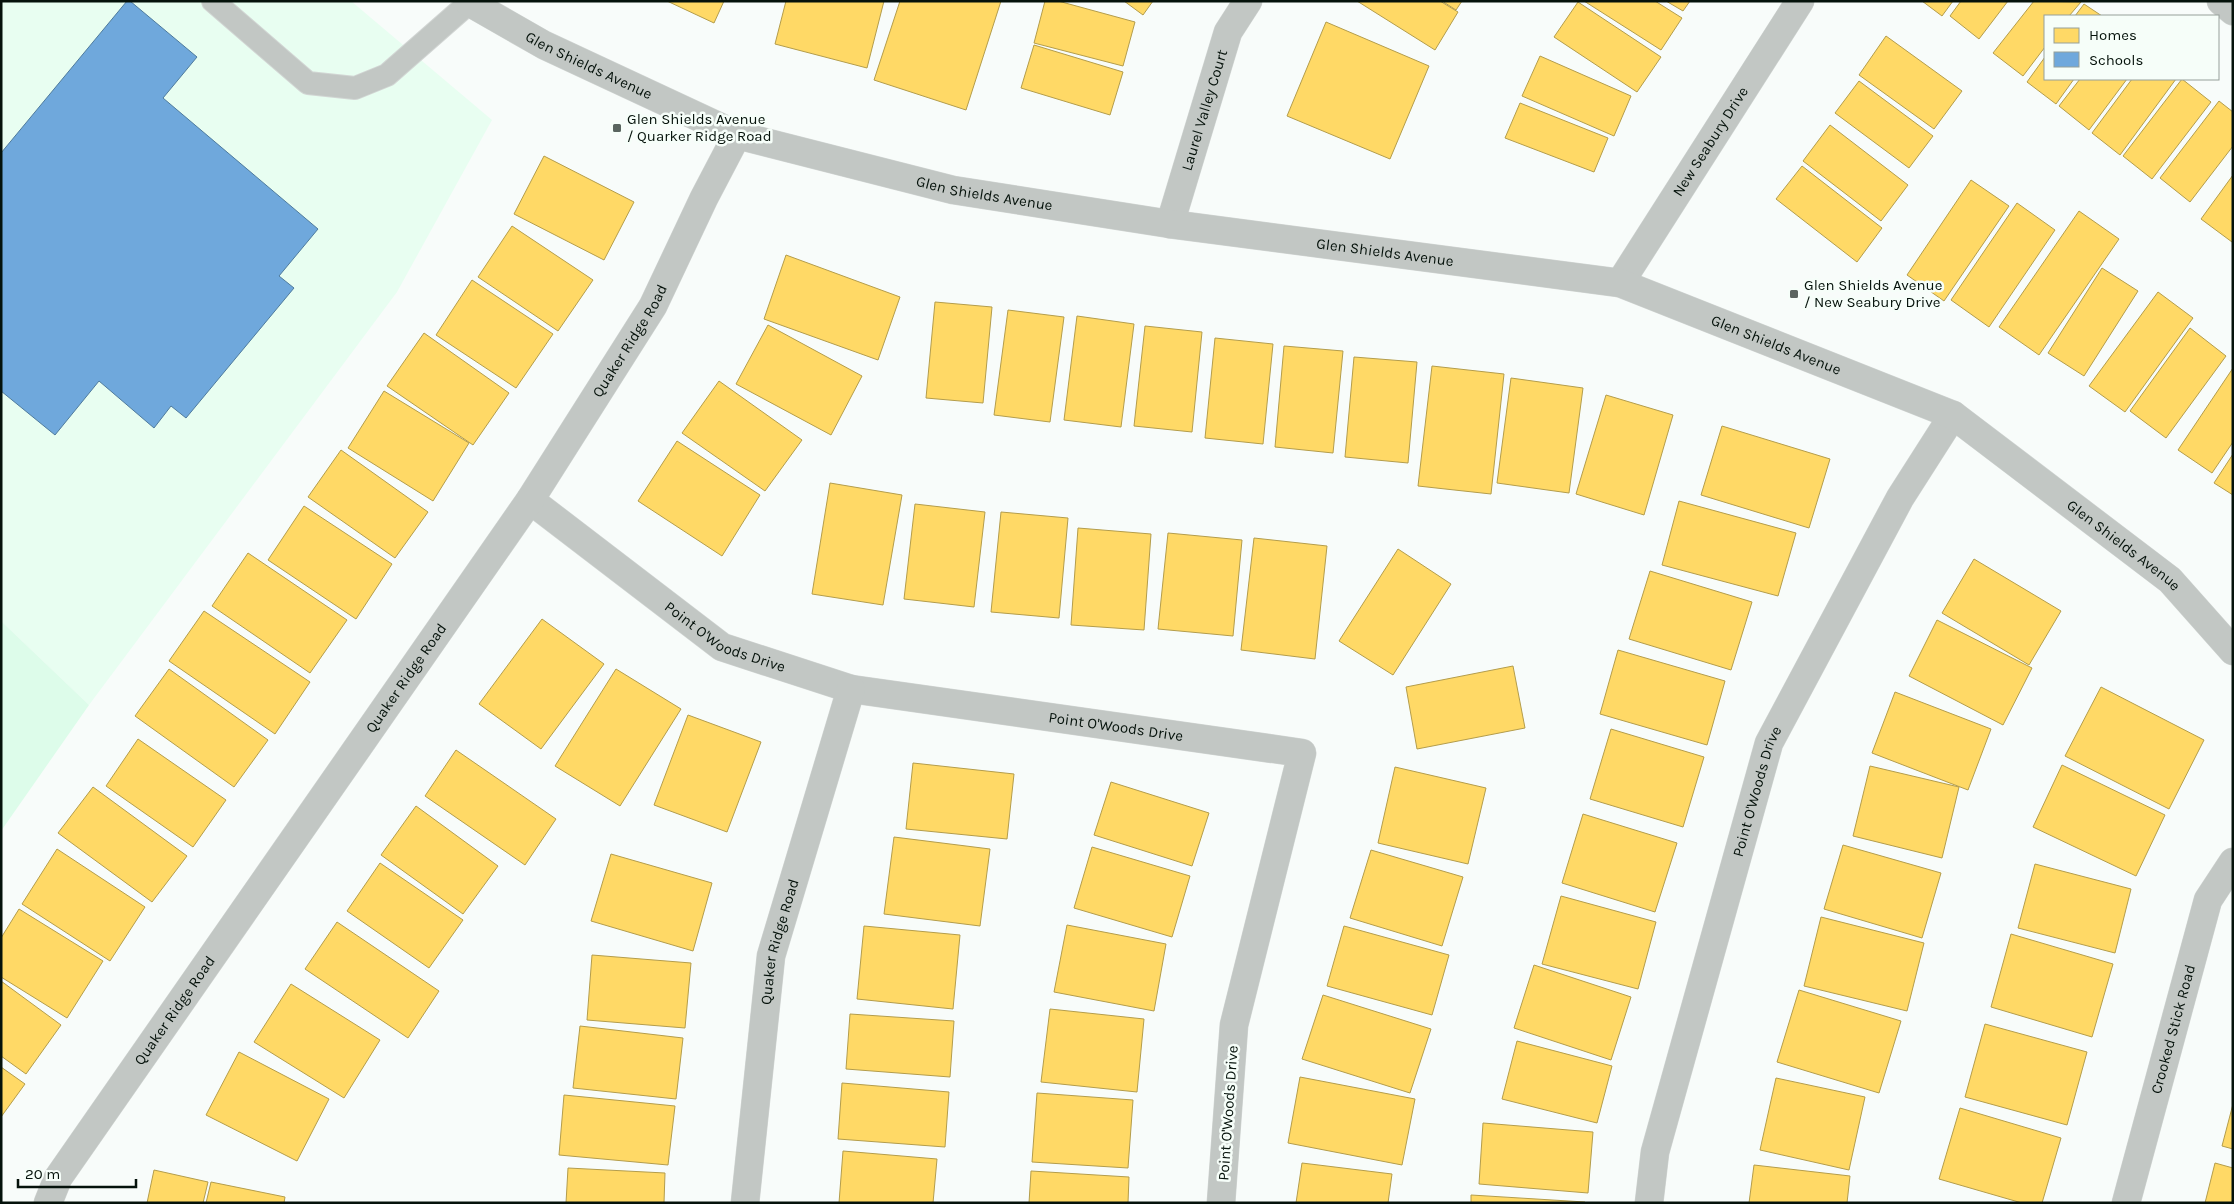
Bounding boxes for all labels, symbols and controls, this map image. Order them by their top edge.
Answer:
legend [2044,15,2219,80]
text: Homes [2089,26,2137,44]
street label: Glen Shields Avenue [522,27,655,103]
street label: Laurel Valley Court [1178,47,1231,173]
text: Schools [2089,51,2143,69]
street label: New Seabury Drive [1669,83,1752,200]
place label: Glen Shields Avenue / Quarker Ridge Road [627,110,772,145]
marker: Glen Shields Avenue / Quarker Ridge Road [611,122,623,134]
street label: Glen Shields Avenue [914,172,1054,214]
street label: Glen Shields Avenue [1315,234,1455,270]
place label: Glen Shields Avenue / New Seabury Drive [1804,276,1942,311]
street label: Quaker Ridge Road [588,282,671,401]
marker: Glen Shields Avenue / New Seabury Drive [1788,288,1800,300]
street label: Glen Shields Avenue [1708,311,1844,379]
street label: Glen Shields Avenue [2063,496,2184,594]
street label: Point O'Woods Drive [661,597,788,676]
street label: Quaker Ridge Road [362,620,450,736]
street label: Point O'Woods Drive [1047,708,1184,745]
street label: Point O'Woods Drive [1729,723,1785,859]
street label: Quaker Ridge Road [757,877,803,1006]
street label: Quaker Ridge Road [130,952,219,1069]
street label: Crooked Stick Road [2147,963,2199,1096]
street label: Point O'Woods Drive [1214,1045,1242,1181]
scale bar [18,1156,135,1188]
text: 20 m [25,1165,60,1183]

